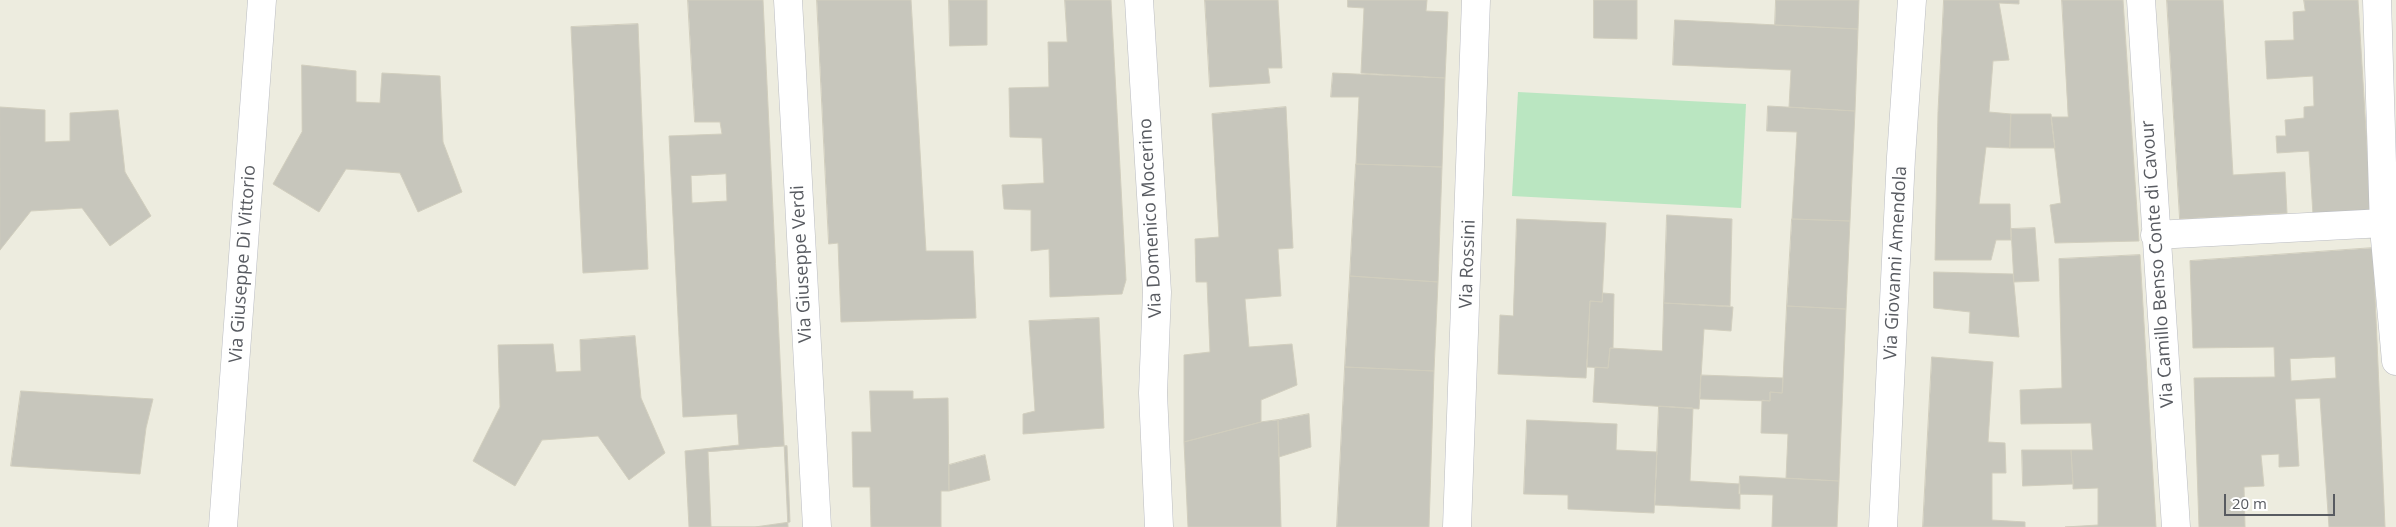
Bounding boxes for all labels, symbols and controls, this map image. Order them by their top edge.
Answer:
street label: Via Domenico Mocerino [1135,118,1167,318]
street label: Via Camillo Benso Conte di Cavour [2137,120,2179,408]
street label: Via Giuseppe Di Vittorio [225,164,261,364]
street label: Via Giovanni Amendola [1880,165,1912,361]
street label: Via Giuseppe Verdi [787,185,817,343]
street label: Via Rossini [1456,219,1480,309]
scale bar [2226,484,2337,516]
text: 20 m [2232,493,2267,513]

